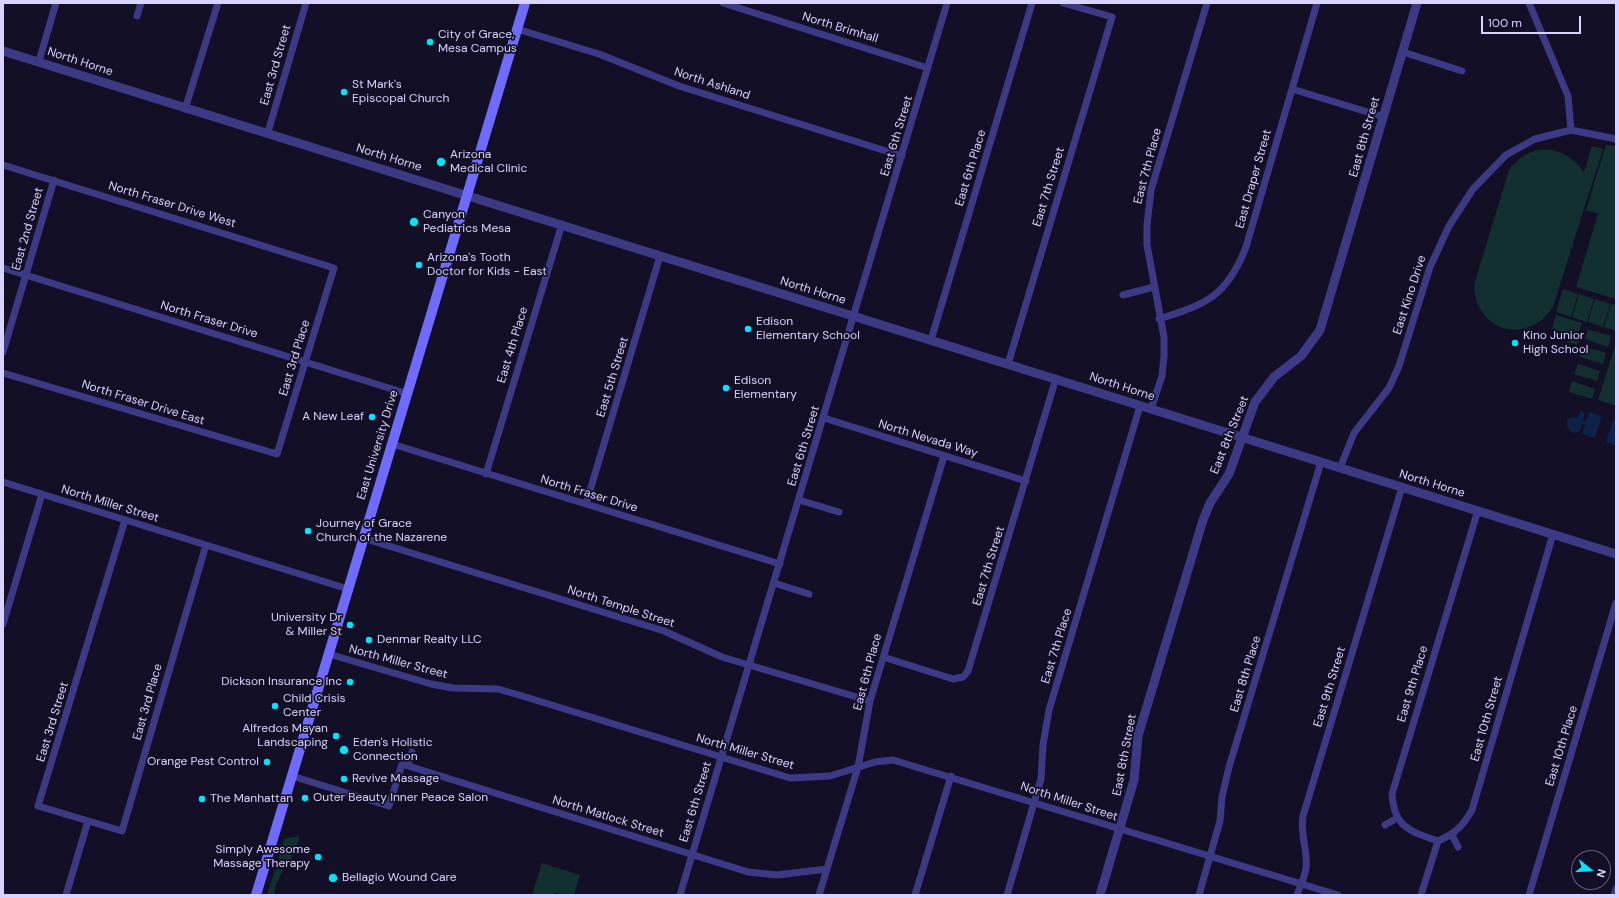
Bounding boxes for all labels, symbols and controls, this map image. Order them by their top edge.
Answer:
scale bar [1483,8,1583,34]
street label: North Brimhall [800,10,880,46]
text: 100 m [1488,15,1522,31]
street label: East 3rd Street [258,23,294,107]
place label: City of Grace, Mesa Campus [438,28,517,56]
marker: City of Grace, Mesa Campus [425,37,435,47]
street label: North Horne [45,45,115,79]
street label: North Ashland [672,65,752,103]
place label: St Mark's Episcopal Church [352,78,449,106]
marker: St Mark's Episcopal Church [339,87,349,97]
street label: East 6th Street [878,94,916,178]
street label: East 8th Street [1347,95,1383,179]
street label: East 7th Place [1131,126,1165,206]
street label: East 6th Place [953,128,989,208]
street label: East Draper Street [1233,128,1275,230]
street label: North Horne [354,141,424,175]
street label: East 7th Street [1030,146,1068,228]
place label: Arizona Medical Clinic [450,148,527,176]
marker: Arizona Medical Clinic [435,156,447,168]
street label: North Fraser Drive West [107,179,237,231]
street label: East 2nd Street [9,186,47,272]
place label: Canyon Pediatrics Mesa [423,208,511,236]
marker: Canyon Pediatrics Mesa [408,216,420,228]
place label: Arizona's Tooth Doctor for Kids - East [427,251,547,279]
street label: East Kino Drive [1390,254,1430,336]
marker: Arizona's Tooth Doctor for Kids - East [414,260,424,270]
street label: North Horne [778,274,848,308]
street label: North Fraser Drive [159,298,259,342]
street label: East 4th Place [495,305,531,385]
place label: Edison Elementary School [756,315,860,343]
street label: East 3rd Place [277,318,313,398]
marker: Edison Elementary School [743,324,753,334]
place label: Kino Junior High School [1523,329,1588,357]
street label: East 5th Street [594,335,632,419]
marker: Kino Junior High School [1510,338,1520,348]
street label: North Horne [1087,370,1157,404]
place label: Edison Elementary [734,374,797,402]
street label: North Fraser Drive East [80,377,206,429]
marker: Edison Elementary [721,383,731,393]
street label: East University Drive [354,389,402,501]
street label: East 8th Street [1208,394,1252,476]
street label: East 6th Street [785,404,823,488]
place label: A New Leaf [302,410,364,424]
marker: A New Leaf [367,412,377,422]
street label: North Nevada Way [876,417,980,461]
street label: North Horne [1397,467,1467,501]
street label: North Fraser Drive [539,472,639,516]
street label: North Miller Street [59,482,161,526]
place label: Journey of Grace Church of the Nazarene [316,517,447,545]
street label: East 7th Street [970,525,1008,607]
marker: Journey of Grace Church of the Nazarene [303,526,313,536]
street label: North Temple Street [566,583,676,631]
street label: East 7th Place [1039,607,1075,685]
place label: University Dr & Miller St [271,611,342,639]
marker: University Dr & Miller St [345,620,355,630]
street label: East 6th Place [851,632,885,712]
place label: Denmar Realty LLC [377,633,482,647]
street label: East 8th Place [1228,634,1264,714]
marker: Denmar Realty LLC [364,635,374,645]
street label: North Miller Street [347,642,449,682]
street label: East 9th Place [1395,644,1431,724]
street label: East 9th Street [1311,645,1349,729]
street label: East 3rd Place [130,662,166,742]
place label: Dickson Insurance Inc [221,675,342,689]
street label: East 10th Street [1468,675,1506,763]
marker: Dickson Insurance Inc [345,677,355,687]
street label: East 3rd Street [34,680,72,764]
place label: Child Crisis Center [283,692,346,720]
marker: Child Crisis Center [270,701,280,711]
street label: East 10th Place [1543,704,1581,788]
street label: East 8th Street [1110,713,1140,797]
place label: Alfredos Mayan Landscaping [242,722,328,750]
marker: Alfredos Mayan Landscaping [331,731,341,741]
street label: North Miller Street [694,731,796,773]
place label: Eden's Holistic Connection [353,736,433,764]
marker: Eden's Holistic Connection [338,744,350,756]
place label: Orange Pest Control [147,755,259,769]
marker: Orange Pest Control [262,757,272,767]
street label: East 6th Street [677,760,715,844]
place label: Revive Massage [352,772,439,786]
marker: Revive Massage [339,774,349,784]
street label: North Miller Street [1019,779,1119,825]
place label: Outer Beauty Inner Peace Salon [313,791,488,805]
place label: The Manhattan [210,792,293,806]
marker: Outer Beauty Inner Peace Salon [300,793,310,803]
street label: North Matlock Street [551,793,665,841]
marker: The Manhattan [197,794,207,804]
place label: Simply Awesome Massage Therapy [213,843,310,871]
north arrow [1571,850,1611,890]
marker: Simply Awesome Massage Therapy [313,852,323,862]
text: N [1594,867,1609,879]
place label: Bellagio Wound Care [342,871,457,885]
marker: Bellagio Wound Care [327,872,339,884]

